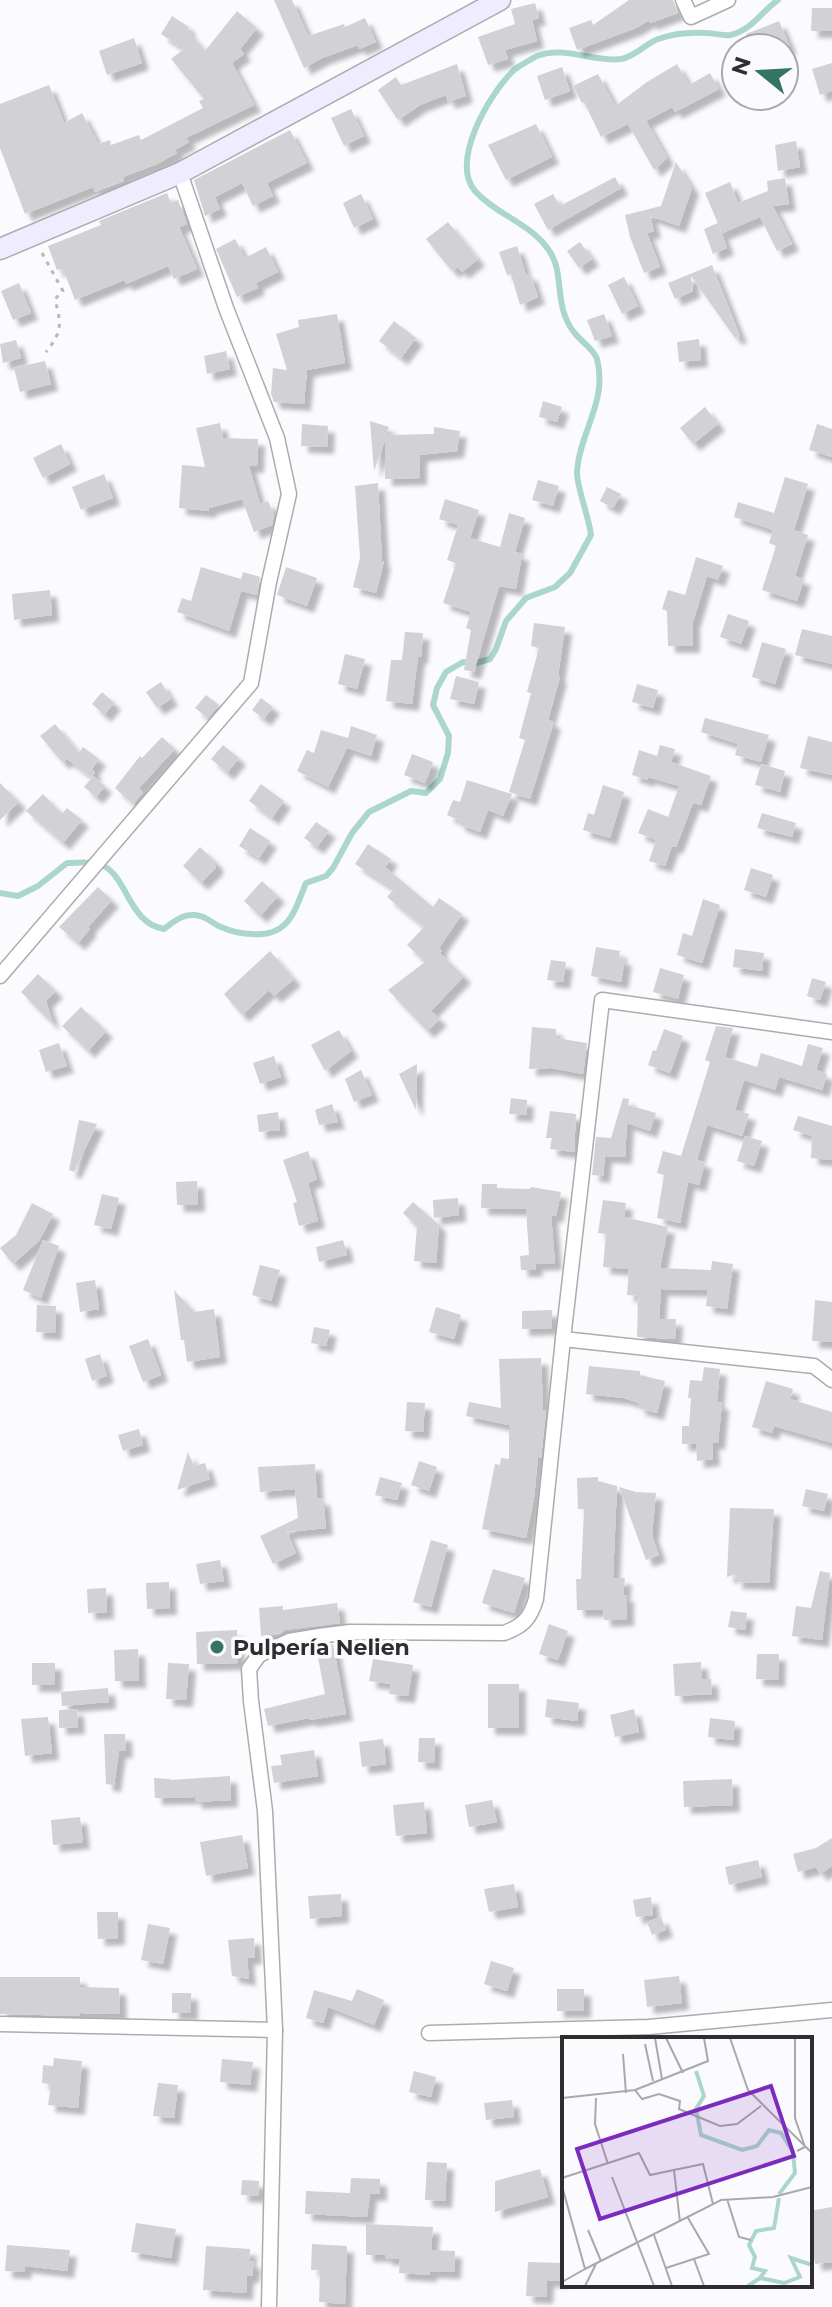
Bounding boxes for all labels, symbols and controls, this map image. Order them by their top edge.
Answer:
north arrow [720,32,800,112]
text: N [726,53,757,79]
place label: Pulpería Nelien [233,1634,410,1661]
marker: Pulpería Nelien [208,1638,226,1656]
inset map [562,2037,812,2287]

